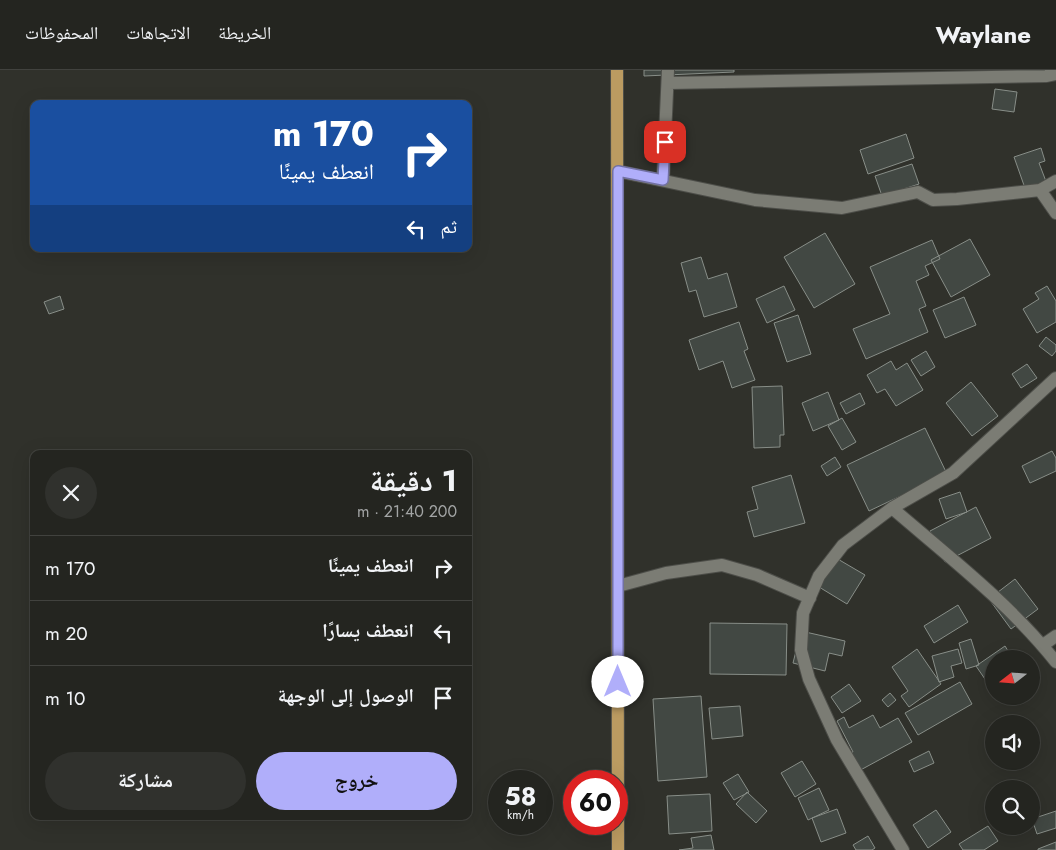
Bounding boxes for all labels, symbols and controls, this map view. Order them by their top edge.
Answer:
text: Waylane [936,17,1031,52]
text: المحفوظات [25,20,98,46]
text: الاتجاهات [126,20,190,46]
text: الخريطة [218,20,271,46]
text: 170 m [273,109,374,159]
icon: right [392,120,457,185]
pin [644,121,686,163]
icon: arrive [651,128,679,156]
text: انعطف يمينًا [279,155,374,187]
text: ثم [440,213,457,240]
icon: left [402,215,430,243]
text: 1 دقيقة [370,459,457,502]
button: close [45,467,97,519]
text: 200 m · 21:40 [357,500,457,523]
text: انعطف يمينًا [328,552,414,579]
icon: right [429,554,457,582]
text: 170 m [45,555,95,582]
text: انعطف يسارًا [322,617,414,644]
icon: left [429,619,457,647]
text: 20 m [45,620,88,647]
north arrow [985,650,1040,705]
map controls [985,650,1040,835]
position arrow [591,655,643,707]
text: الوصول إلى الوجهة [278,682,414,709]
icon: arrive [429,684,457,712]
text: 10 m [45,685,85,712]
button: sound [985,715,1040,770]
button: مشاركة [45,752,246,810]
button: خروج [256,752,457,810]
speed limit sign: 60 [563,770,628,835]
text: 58 [505,778,536,814]
button: search [985,780,1040,835]
text: km/h [507,806,534,824]

